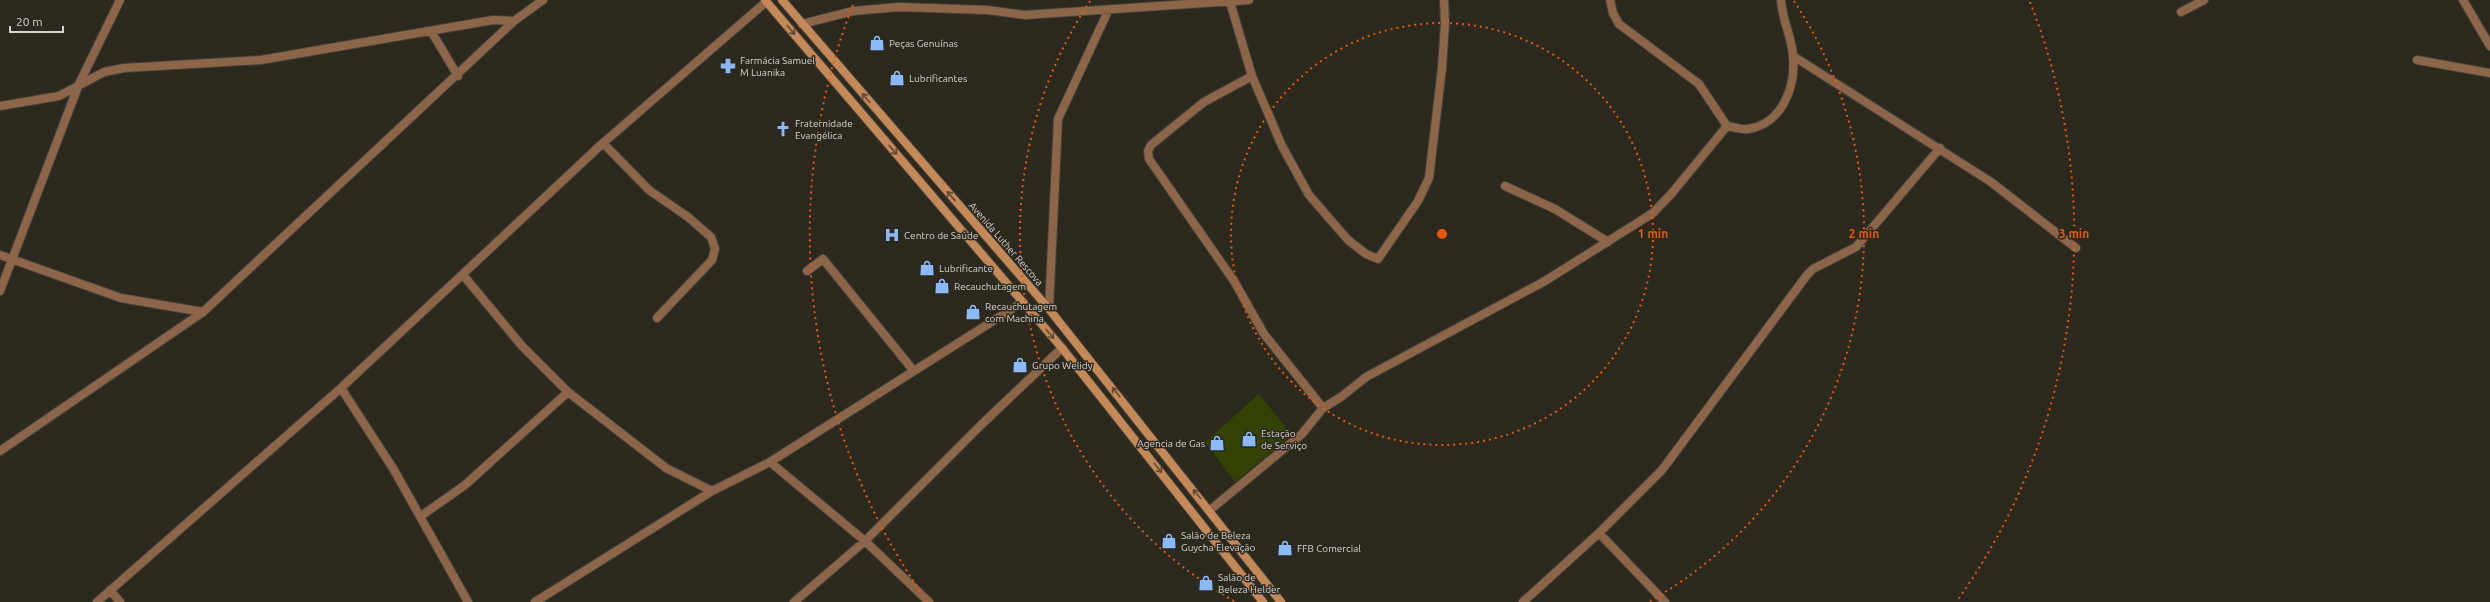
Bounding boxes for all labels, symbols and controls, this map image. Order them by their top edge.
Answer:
scale bar [10,8,63,34]
text: 20 m [16,15,43,28]
one-way arrow [786,24,795,35]
shop icon: Peças Genuínas [868,34,886,52]
place label: Peças Genuínas [889,38,958,49]
place label: Farmácia Samuel M Luanika [740,55,815,78]
pharmacy icon: Farmácia Samuel M Luanika [719,57,737,75]
shop icon: Lubrificantes [888,69,906,87]
place label: Lubrificantes [909,73,967,84]
one-way arrow [862,92,871,103]
place label: Fraternidade Evangélica [795,118,853,141]
church icon: Fraternidade Evangélica [774,120,792,138]
one-way arrow [889,144,898,155]
one-way arrow [947,191,956,201]
street label: Avenida Luther Rescova [967,200,1045,288]
hospital icon: Centro de Saúde [883,226,901,244]
centre of rings [1435,227,1449,241]
text: 1 min [1638,227,1668,240]
text: 2 min [1849,227,1879,240]
text: 3 min [2059,227,2089,240]
place label: Centro de Saúde [904,230,978,241]
shop icon: Lubrificante [918,259,936,277]
place label: Lubrificante [939,263,993,274]
shop icon: Recauchutagem [933,277,951,295]
place label: Recauchutagem [954,281,1026,292]
place label: Recauchutagem com Machina [985,301,1057,324]
shop icon: Recauchutagem com Machina [964,303,982,321]
one-way arrow [1046,328,1055,339]
shop icon: Grupo Welidy [1011,356,1029,374]
place label: Grupo Welidy [1032,360,1093,371]
one-way arrow [1111,387,1120,398]
place label: Estação de Serviço [1261,428,1307,451]
shop icon: Estação de Serviço [1240,430,1258,448]
shop icon: Agencia de Gas [1208,434,1226,452]
place label: Agencia de Gas [1137,438,1205,449]
one-way arrow [1154,462,1163,473]
one-way arrow [1192,488,1201,499]
place label: Salão de Beleza Guycha Elevação [1181,530,1255,553]
shop icon: Salão de Beleza Guycha Elevação [1160,532,1178,550]
shop icon: FFB Comercial [1276,539,1294,557]
place label: FFB Comercial [1297,543,1361,554]
place label: Salão de Beleza Helder [1218,572,1280,595]
shop icon: Salão de Beleza Helder [1197,574,1215,592]

